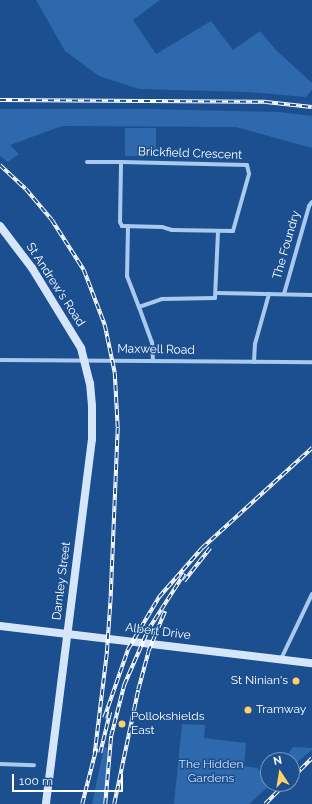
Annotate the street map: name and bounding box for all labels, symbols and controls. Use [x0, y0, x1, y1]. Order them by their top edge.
street label: Brickfield Crescent [138, 145, 242, 163]
street label: The Foundry [270, 209, 304, 281]
street label: St Andrew's Road [22, 240, 88, 330]
street label: Maxwell Road [117, 342, 195, 358]
street label: Darnley Street [50, 541, 74, 621]
street label: Albert Drive [124, 621, 192, 643]
place label: St Ninian's [231, 674, 288, 688]
marker: St Ninian's [291, 676, 301, 686]
place label: Tramway [256, 703, 306, 717]
marker: Tramway [243, 705, 253, 715]
place label: Pollokshields East [131, 710, 204, 738]
marker: Pollokshields East [116, 718, 128, 730]
north arrow [260, 752, 300, 792]
text: N [272, 754, 283, 768]
park label: The Hidden Gardens [179, 758, 243, 786]
scale bar [14, 766, 125, 792]
text: 100 m [19, 774, 53, 788]

